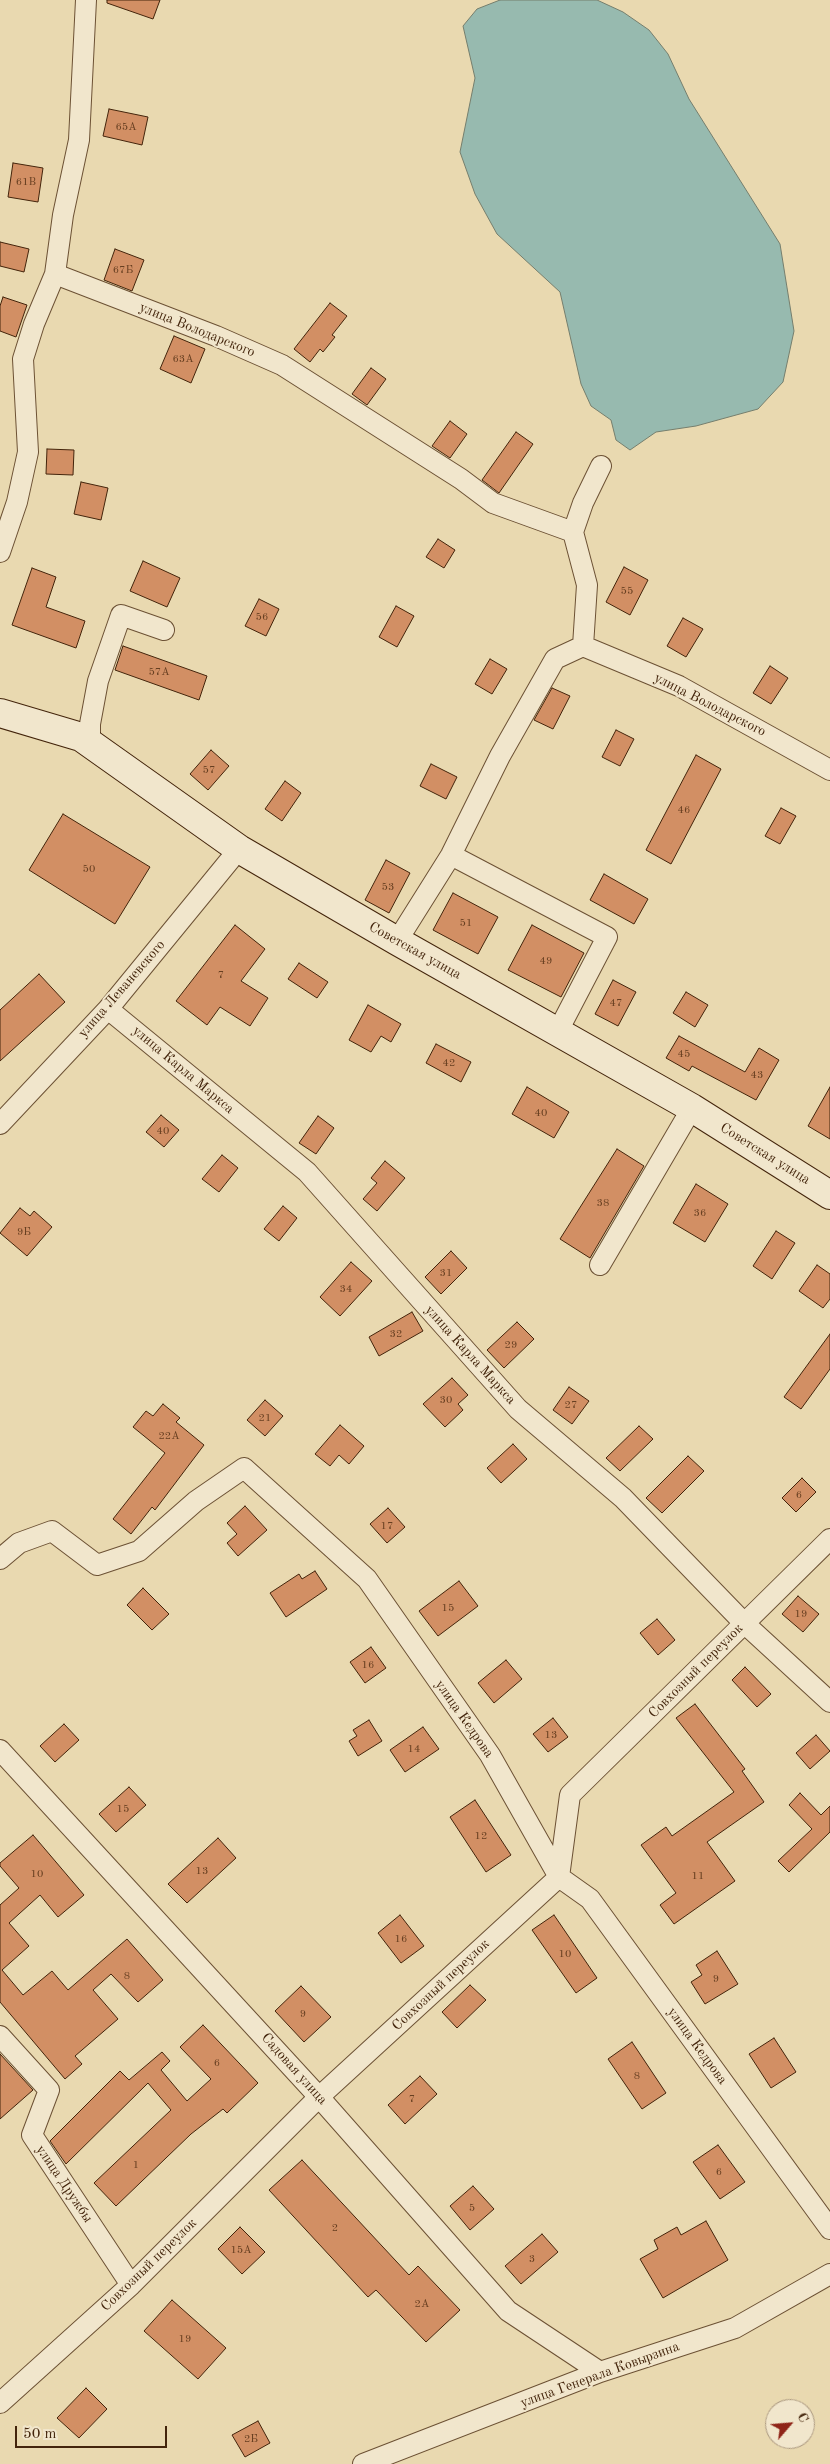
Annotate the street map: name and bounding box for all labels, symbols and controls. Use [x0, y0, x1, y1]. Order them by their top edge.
house number: 65А [115, 120, 137, 134]
house number: 61В [16, 175, 36, 189]
house number: 67Б [113, 263, 133, 277]
street label: улица Володарского [137, 299, 257, 361]
house number: 63А [172, 352, 194, 366]
house number: 55 [621, 584, 633, 598]
house number: 56 [256, 610, 268, 624]
house number: 57А [148, 665, 170, 679]
street label: улица Володарского [651, 670, 769, 740]
house number: 57 [203, 763, 215, 777]
house number: 46 [678, 803, 690, 817]
house number: 50 [83, 862, 95, 876]
house number: 53 [382, 880, 394, 894]
house number: 51 [460, 916, 472, 930]
street label: Советская улица [366, 919, 464, 983]
street label: улица Леваневского [75, 937, 169, 1041]
house number: 49 [540, 954, 552, 968]
house number: 7 [218, 968, 224, 982]
house number: 47 [610, 996, 622, 1010]
street label: улица Карла Маркса [129, 1022, 237, 1118]
house number: 45 [678, 1047, 690, 1061]
house number: 42 [443, 1056, 455, 1070]
house number: 43 [751, 1068, 763, 1082]
house number: 40 [535, 1106, 547, 1120]
street label: Советская улица [717, 1120, 813, 1188]
house number: 40 [157, 1124, 169, 1138]
house number: 38 [597, 1196, 609, 1210]
house number: 36 [694, 1206, 706, 1220]
house number: 9Б [17, 1225, 31, 1239]
house number: 31 [440, 1266, 452, 1280]
house number: 34 [340, 1282, 352, 1296]
street label: улица Карла Маркса [421, 1302, 519, 1408]
house number: 32 [390, 1327, 402, 1341]
house number: 29 [505, 1338, 517, 1352]
house number: 30 [440, 1393, 452, 1407]
house number: 27 [565, 1398, 577, 1412]
house number: 21 [259, 1411, 271, 1425]
house number: 22А [158, 1429, 180, 1443]
house number: 6 [796, 1488, 802, 1502]
house number: 17 [381, 1519, 393, 1533]
house number: 15 [442, 1601, 454, 1615]
house number: 19 [795, 1607, 807, 1621]
street label: Совхозный переулок [645, 1620, 747, 1722]
house number: 16 [362, 1658, 374, 1672]
street label: улица Кедрова [431, 1677, 497, 1761]
house number: 13 [545, 1728, 557, 1742]
house number: 14 [408, 1742, 420, 1756]
house number: 15 [117, 1802, 129, 1816]
house number: 12 [475, 1829, 487, 1843]
house number: 13 [196, 1864, 208, 1878]
house number: 10 [31, 1867, 43, 1881]
house number: 11 [692, 1869, 704, 1883]
house number: 16 [395, 1932, 407, 1946]
street label: Совхозный переулок [389, 1936, 493, 2034]
house number: 10 [559, 1947, 571, 1961]
house number: 8 [124, 1969, 130, 1983]
house number: 9 [713, 1972, 719, 1986]
street label: улица Кедрова [663, 2004, 731, 2088]
house number: 9 [300, 2007, 306, 2021]
street label: Садовая улица [257, 2030, 331, 2108]
house number: 6 [214, 2056, 220, 2070]
house number: 8 [634, 2069, 640, 2083]
house number: 7 [409, 2092, 415, 2106]
street label: улица Дружбы [32, 2142, 96, 2226]
house number: 1 [133, 2158, 139, 2172]
house number: 6 [716, 2165, 722, 2179]
house number: 5 [469, 2201, 475, 2215]
street label: Совхозный переулок [98, 2215, 200, 2315]
house number: 2 [332, 2221, 338, 2235]
house number: 15А [230, 2243, 252, 2257]
house number: 3 [529, 2252, 535, 2266]
house number: 2А [415, 2297, 429, 2311]
house number: 19 [179, 2332, 191, 2346]
street label: улица Генерала Ковырзина [518, 2338, 682, 2412]
north arrow [765, 2399, 815, 2449]
text: С [794, 2410, 811, 2425]
scale bar [18, 2416, 170, 2448]
text: 50 m [23, 2427, 57, 2442]
house number: 2Б [244, 2432, 258, 2446]

